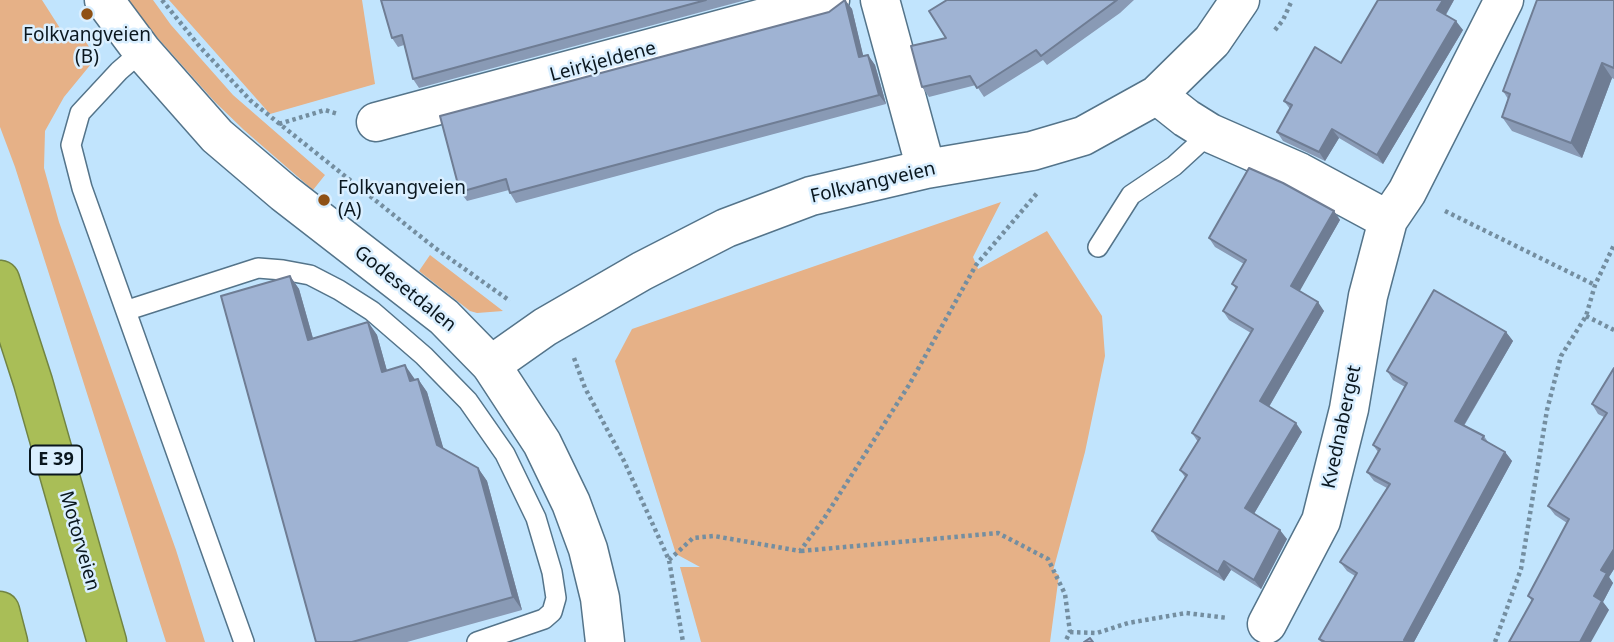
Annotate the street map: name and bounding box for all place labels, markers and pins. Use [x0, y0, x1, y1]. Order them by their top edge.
marker: Folkvangveien (B) [79, 6, 95, 22]
place label: Folkvangveien (B) [23, 25, 151, 69]
place label: Folkvangveien (A) [338, 178, 466, 222]
marker: Folkvangveien (A) [316, 192, 332, 208]

